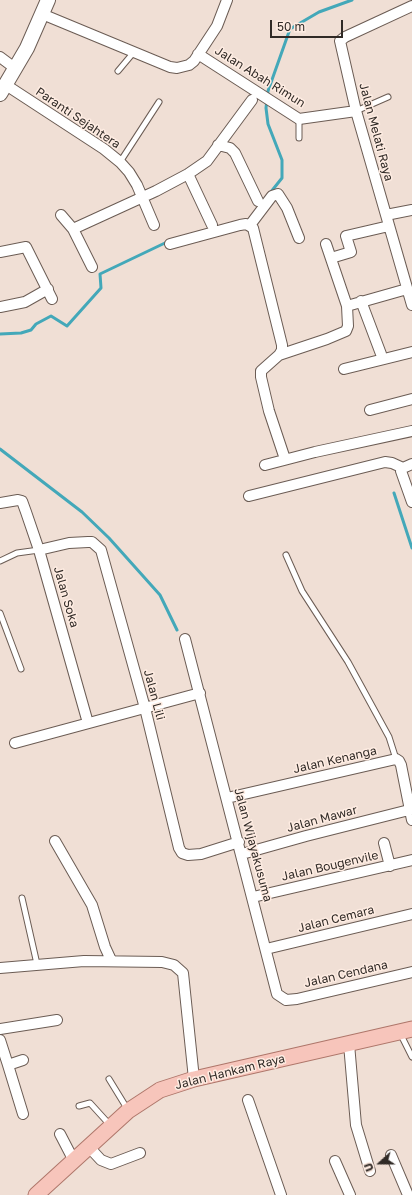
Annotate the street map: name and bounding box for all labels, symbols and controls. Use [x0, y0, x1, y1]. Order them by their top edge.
scale bar [272, 12, 345, 38]
text: 50 m [277, 19, 305, 34]
street label: Jalan Abah Rimun [212, 43, 308, 111]
street label: Jalan Melati Raya [356, 81, 396, 183]
street label: Paranti Sejahtera [33, 84, 123, 152]
street label: Jalan Soka [50, 565, 82, 629]
street label: Jalan Lili [140, 668, 168, 722]
street label: Jalan Kenanga [292, 743, 378, 777]
street label: Jalan Wijayakusuma [231, 787, 275, 903]
street label: Jalan Mawar [285, 803, 359, 835]
street label: Jalan Bougenvile [280, 848, 380, 884]
street label: Jalan Cemara [296, 903, 376, 935]
street label: Jalan Cendana [303, 957, 389, 991]
street label: Jalan Hankam Raya [174, 1051, 286, 1093]
north arrow [360, 1143, 400, 1183]
text: U [361, 1161, 376, 1174]

